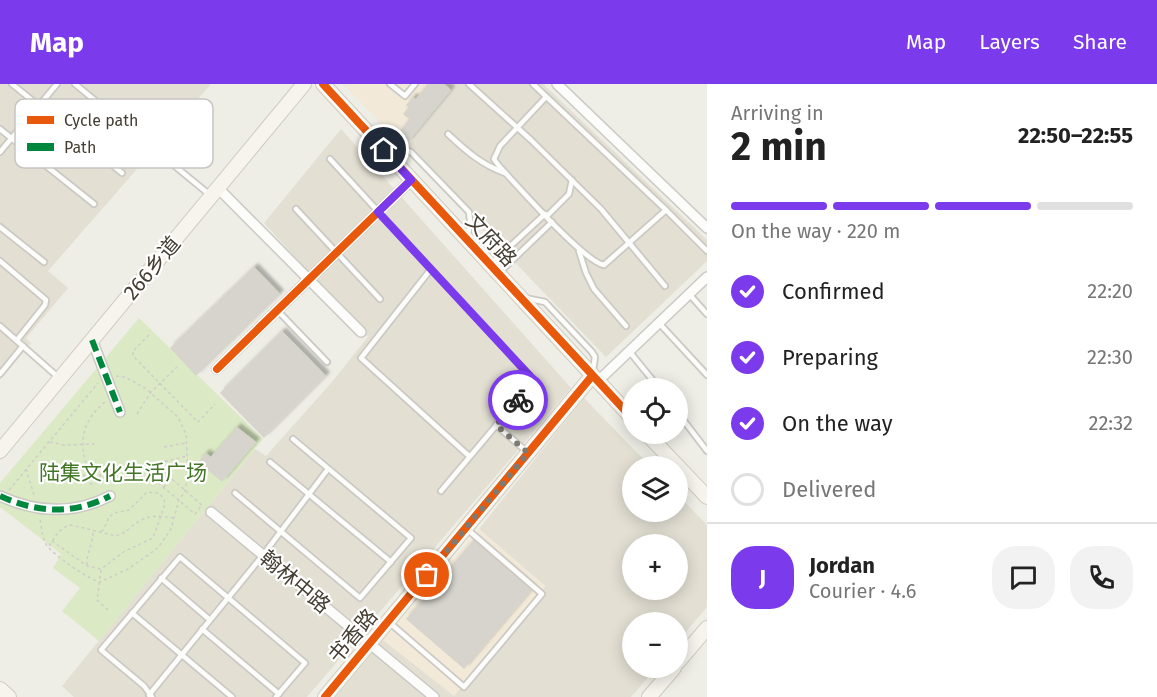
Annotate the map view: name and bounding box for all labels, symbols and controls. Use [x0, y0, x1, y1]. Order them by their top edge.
text: Map [30, 26, 84, 59]
text: Map [906, 29, 946, 55]
text: Layers [979, 29, 1040, 55]
text: Share [1073, 29, 1127, 55]
legend [15, 99, 213, 168]
text: Arriving in [731, 101, 824, 125]
text: Cycle path [64, 111, 138, 130]
text: 22:50–22:55 [1018, 122, 1133, 149]
pin [358, 124, 409, 175]
text: 2 min [731, 124, 827, 170]
icon: home [367, 133, 400, 166]
text: Path [64, 138, 96, 157]
street label: 文府路 [460, 208, 522, 272]
text: On the way · 220 m [731, 219, 900, 243]
street label: 266乡道 [118, 231, 186, 305]
icon: check [731, 275, 764, 308]
text: Confirmed [782, 278, 885, 305]
text: 22:20 [1087, 279, 1133, 303]
icon: check [731, 341, 764, 374]
text: Preparing [782, 344, 878, 371]
text: 22:30 [1087, 345, 1133, 369]
courier [488, 370, 548, 430]
map controls [622, 378, 688, 678]
button: locate [622, 378, 688, 444]
icon: bike [502, 384, 535, 417]
icon: check [731, 407, 764, 440]
text: On the way [782, 410, 893, 437]
text: 22:32 [1089, 411, 1133, 435]
button: layers [622, 456, 688, 522]
park label: 陆集文化生活广场 [39, 460, 207, 486]
text: Delivered [782, 476, 877, 503]
button: + [622, 534, 688, 600]
street label: 翰林中路 [254, 545, 336, 619]
button: chat [992, 546, 1055, 609]
button: phone [1070, 546, 1133, 609]
pin [401, 549, 452, 600]
text: Jordan [809, 552, 875, 579]
icon: bag [410, 558, 443, 591]
text: J [759, 564, 766, 591]
text: Courier · 4.6 [809, 579, 916, 603]
street label: 书香路 [323, 604, 383, 668]
button: − [622, 612, 688, 678]

